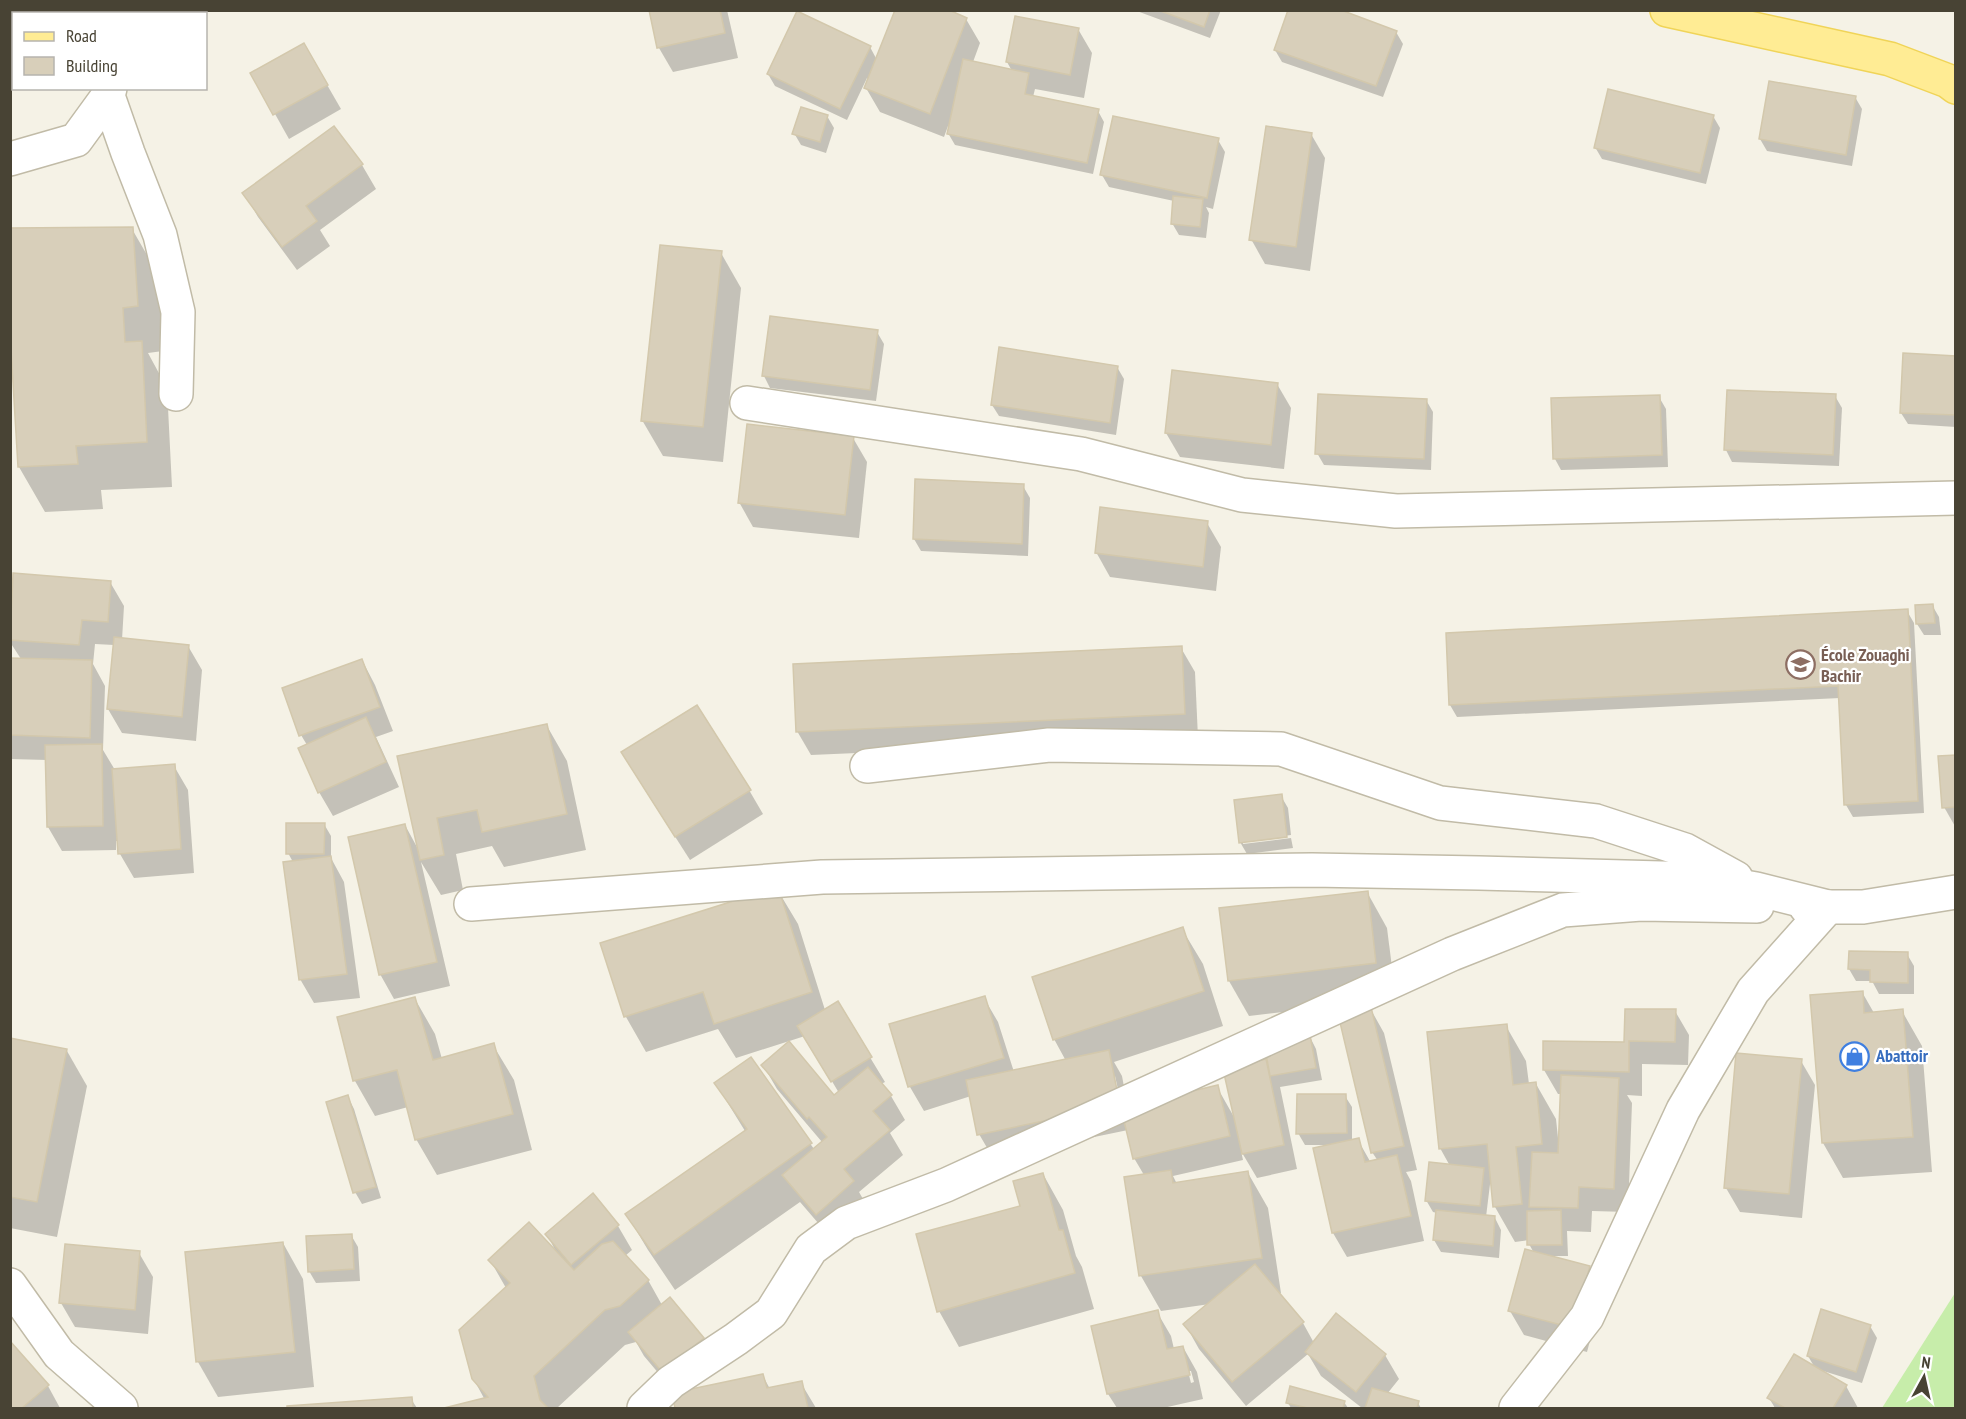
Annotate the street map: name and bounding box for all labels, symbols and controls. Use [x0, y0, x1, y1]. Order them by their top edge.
legend [12, 12, 207, 90]
text: Road [66, 24, 97, 47]
text: Building [66, 54, 118, 77]
place label: École Zouaghi Bachir [1821, 643, 1910, 687]
school or university icon: École Zouaghi Bachir [1784, 649, 1816, 681]
shop icon: Abattoir [1839, 1040, 1871, 1072]
place label: Abattoir [1875, 1044, 1929, 1067]
north arrow [1894, 1347, 1954, 1407]
text: N [1920, 1352, 1932, 1373]

